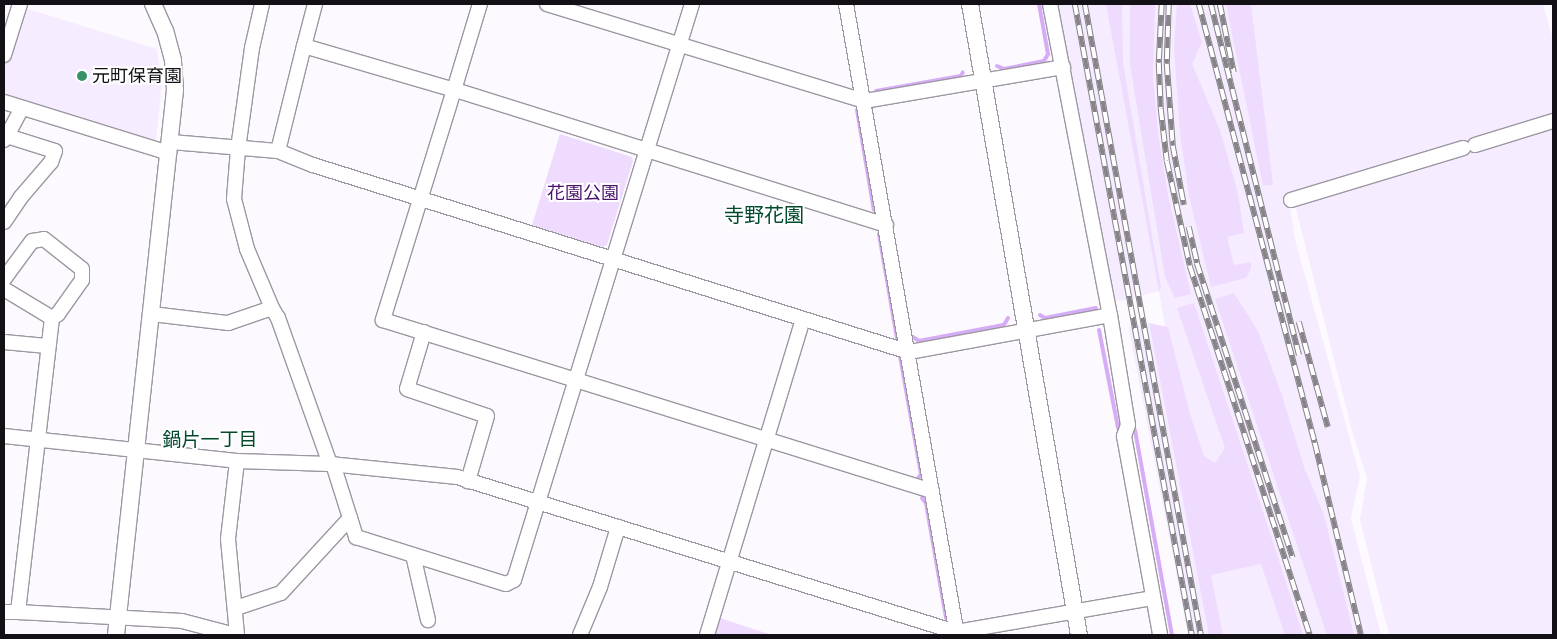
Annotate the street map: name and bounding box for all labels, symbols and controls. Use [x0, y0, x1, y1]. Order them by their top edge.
place label: 元町保育園 [92, 65, 182, 87]
marker: 元町保育園 [76, 70, 88, 82]
park label: 花園公園 [547, 182, 619, 204]
district label: 寺野花園 [724, 202, 804, 226]
district label: 鍋片一丁目 [163, 429, 257, 451]

